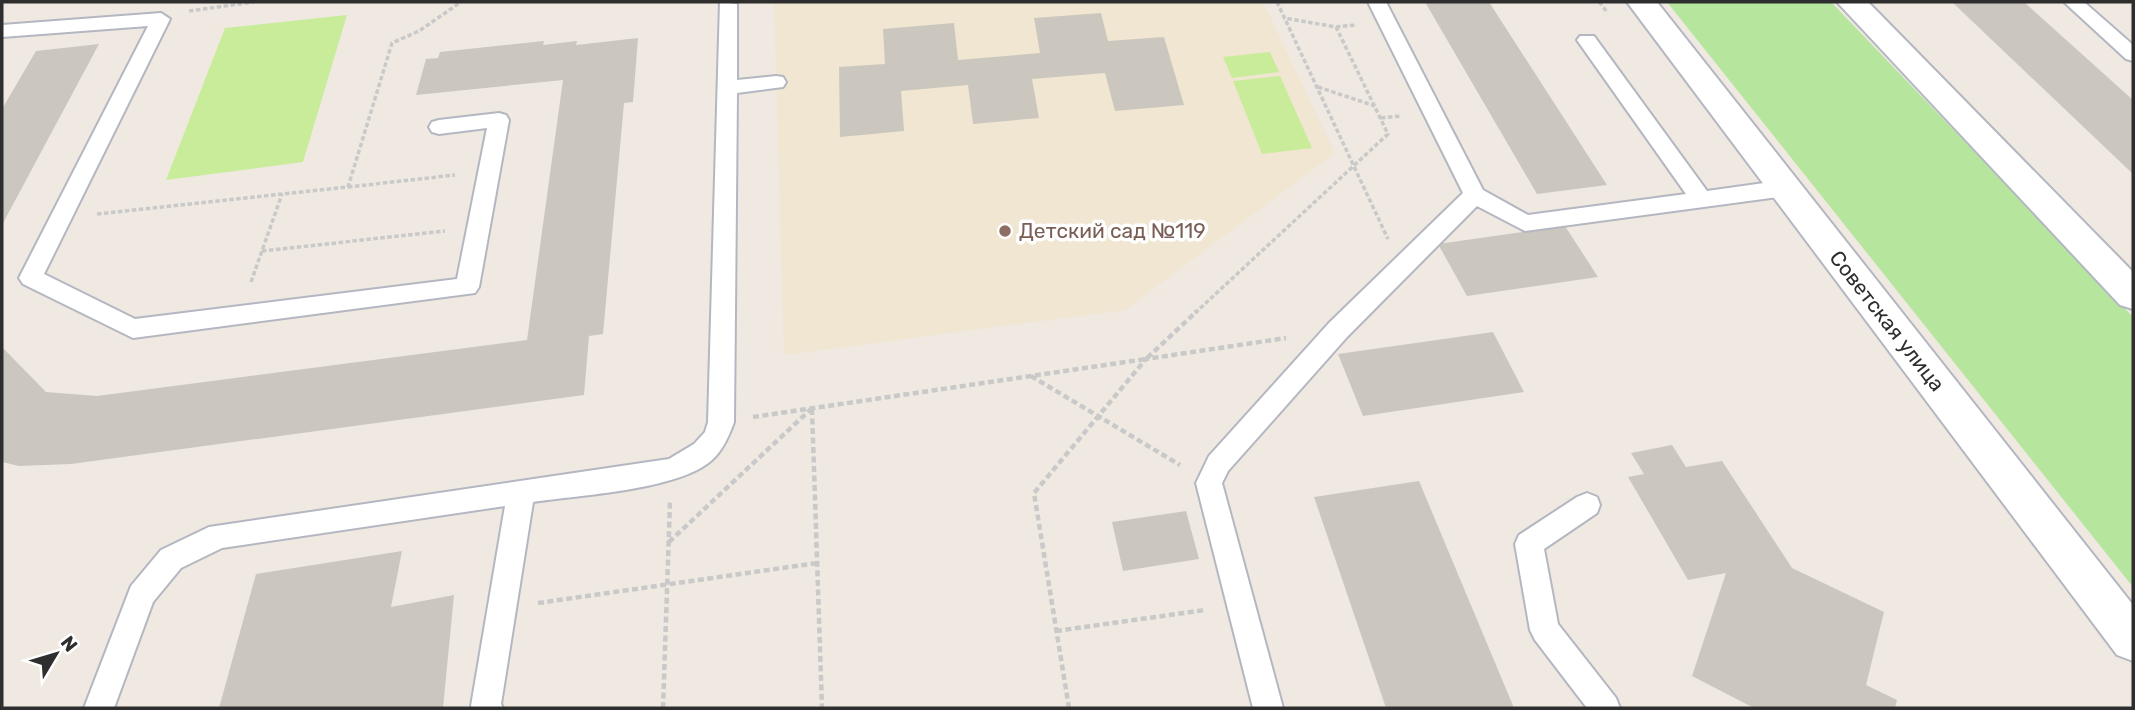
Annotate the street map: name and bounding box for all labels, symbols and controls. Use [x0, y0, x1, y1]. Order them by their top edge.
place label: Детский сад №119 [1019, 218, 1206, 243]
marker: Детский сад №119 [997, 223, 1013, 239]
street label: Советская улица [1825, 245, 1950, 396]
north arrow [21, 619, 91, 689]
text: N [56, 631, 82, 656]

